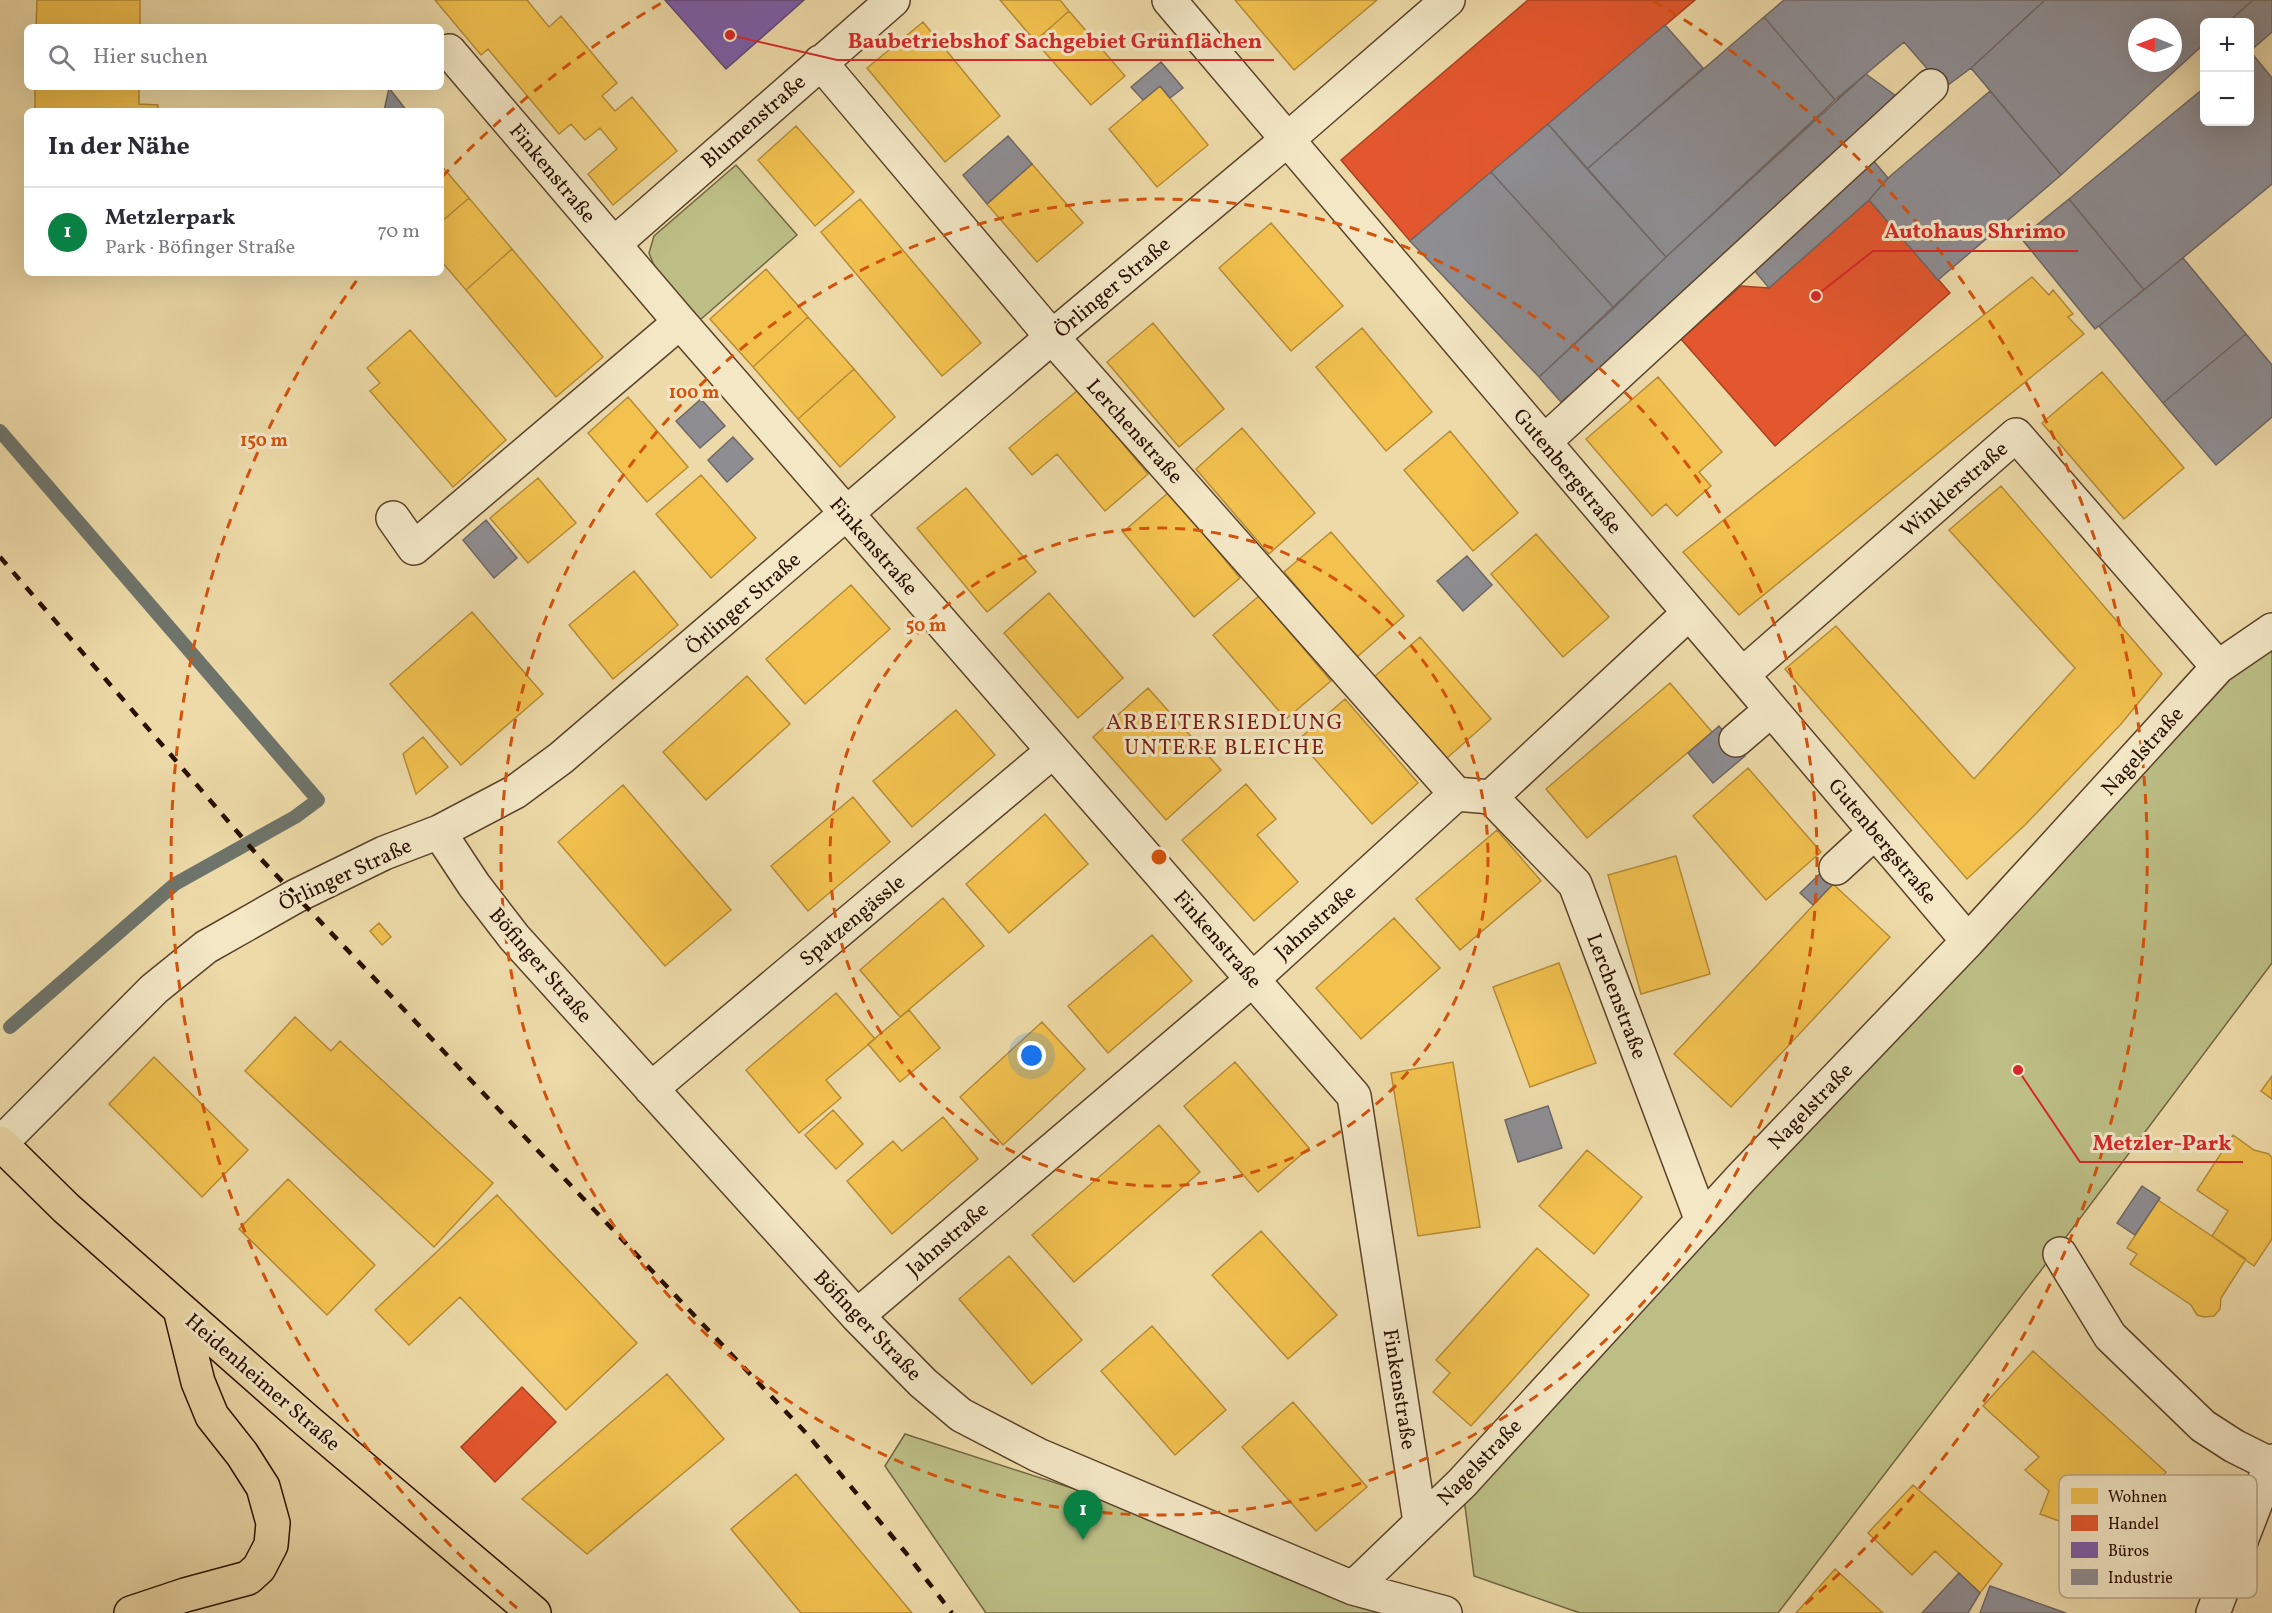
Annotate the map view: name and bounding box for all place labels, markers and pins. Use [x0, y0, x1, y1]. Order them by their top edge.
callout: Baubetriebshof Sachgebiet Grünflächen [837, 20, 1274, 60]
callout: Autohaus Shrimo [1873, 211, 2078, 251]
centre of rings [1149, 847, 1169, 867]
callout: Metzler-Park [2080, 1122, 2243, 1162]
pin: 1 [1064, 1490, 1102, 1540]

